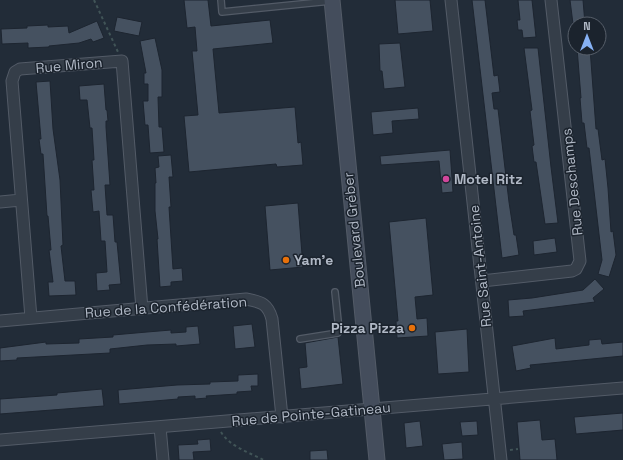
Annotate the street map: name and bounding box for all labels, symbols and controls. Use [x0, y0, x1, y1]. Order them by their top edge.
north arrow [567, 16, 607, 56]
text: N [583, 19, 591, 33]
street label: Rue Miron [35, 53, 103, 77]
street label: Rue Deschamps [557, 128, 587, 236]
place label: Motel Ritz [454, 170, 522, 188]
street label: Boulevard Gréber [339, 171, 369, 289]
marker: Motel Ritz [441, 174, 451, 184]
street label: Rue Saint-Antoine [465, 204, 495, 328]
place label: Yam'e [294, 251, 333, 269]
marker: Yam'e [281, 255, 291, 265]
street label: Rue de la Confédération [84, 292, 248, 322]
place label: Pizza Pizza [331, 319, 404, 337]
marker: Pizza Pizza [407, 323, 417, 333]
street label: Rue de Pointe-Gatineau [231, 398, 391, 430]

